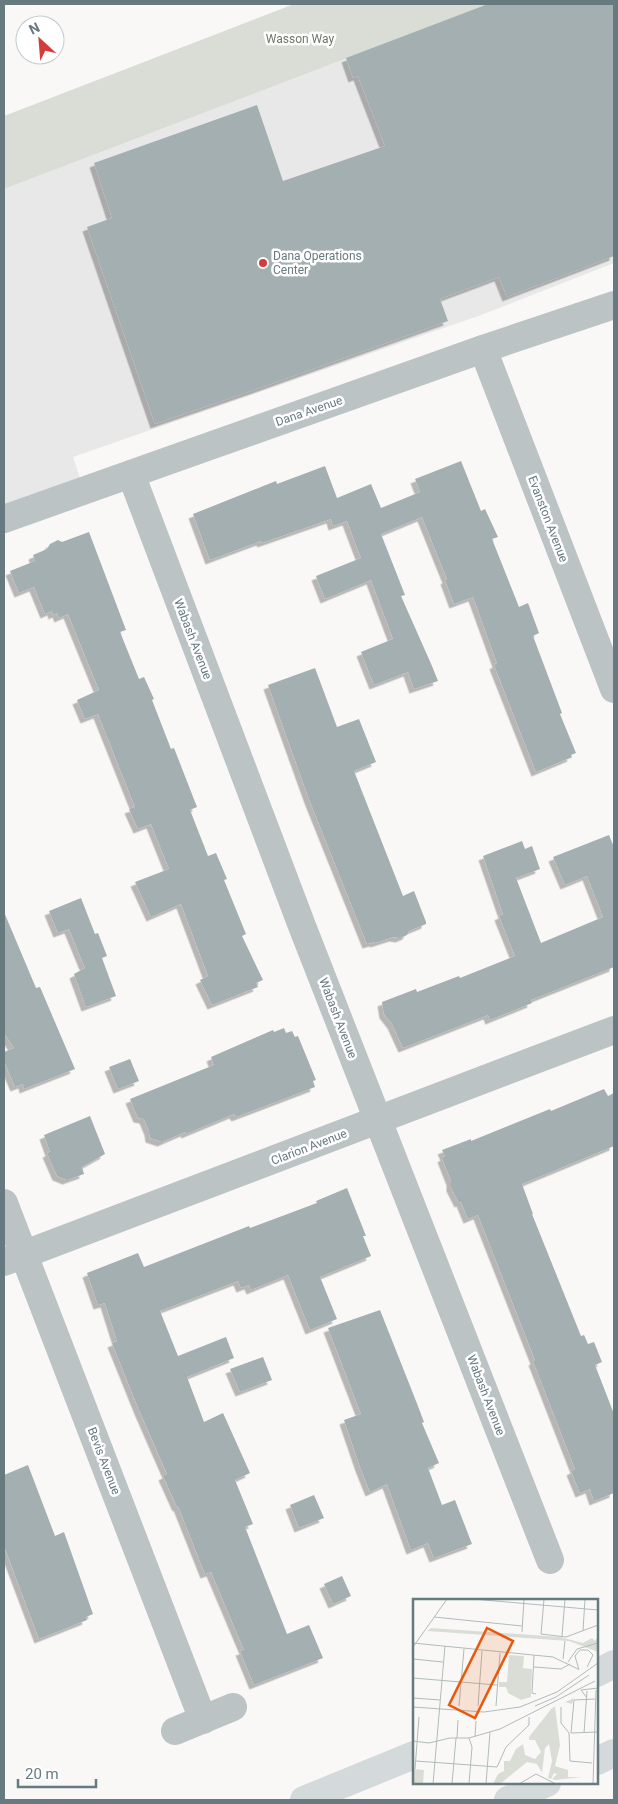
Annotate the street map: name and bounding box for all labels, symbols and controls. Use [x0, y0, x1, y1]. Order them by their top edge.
north arrow [15, 15, 65, 65]
text: N [26, 19, 42, 38]
park label: Wasson Way [266, 32, 335, 46]
place label: Dana Operations Center [273, 249, 362, 277]
marker: Dana Operations Center [257, 257, 269, 269]
street label: Dana Avenue [274, 393, 344, 429]
street label: Evanston Avenue [525, 474, 571, 564]
street label: Wabash Avenue [171, 597, 215, 681]
street label: Wabash Avenue [316, 976, 360, 1060]
street label: Clarion Avenue [269, 1126, 349, 1168]
street label: Wabash Avenue [464, 1353, 508, 1437]
street label: Bevis Avenue [85, 1425, 123, 1497]
inset map [413, 1599, 598, 1784]
scale bar [18, 1756, 95, 1788]
text: 20 m [25, 1765, 59, 1783]

